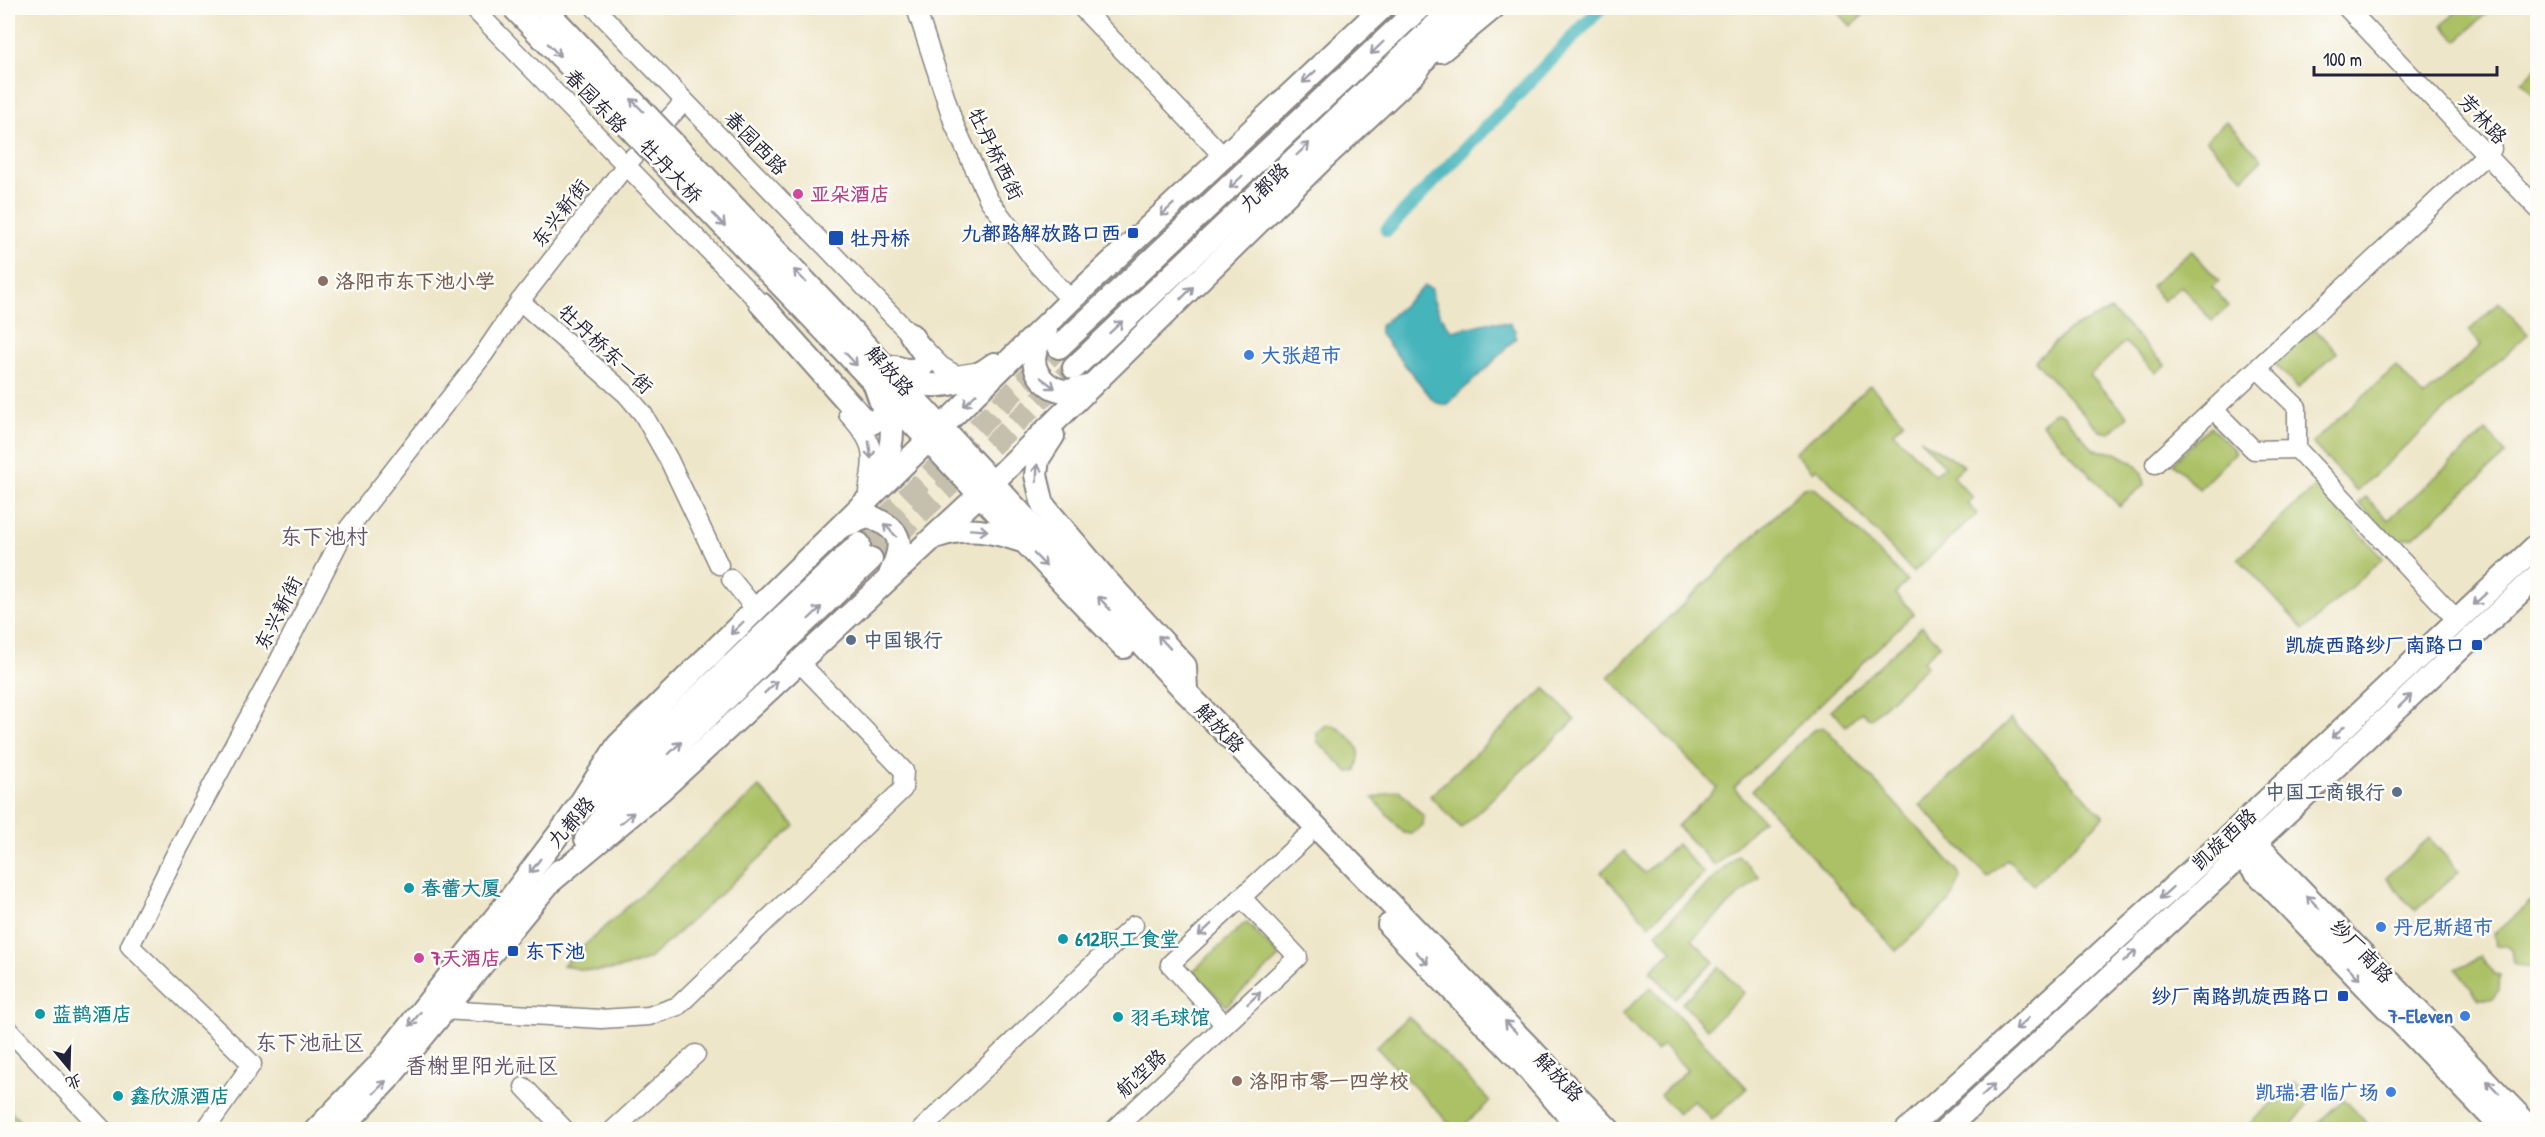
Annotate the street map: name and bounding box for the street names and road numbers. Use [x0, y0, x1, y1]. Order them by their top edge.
street label: 春园东路 [559, 63, 635, 140]
street label: 芳林路 [2453, 88, 2514, 151]
street label: 牡丹桥西街 [962, 103, 1031, 205]
street label: 春园西路 [719, 105, 795, 182]
street label: 牡丹大桥 [634, 133, 709, 209]
street label: 九都路 [1233, 155, 1295, 217]
street label: 东兴新街 [524, 173, 595, 253]
street label: 牡丹桥东一街 [553, 298, 659, 399]
street label: 解放路 [860, 339, 921, 403]
street label: 东兴新街 [247, 571, 308, 655]
street label: 解放路 [1190, 697, 1252, 759]
street label: 九都路 [541, 789, 601, 853]
street label: 凯旋西路 [2185, 801, 2263, 876]
street label: 纱厂南路 [2325, 913, 2401, 990]
street label: 航空路 [1110, 1042, 1173, 1103]
street label: 解放路 [1529, 1046, 1591, 1108]

